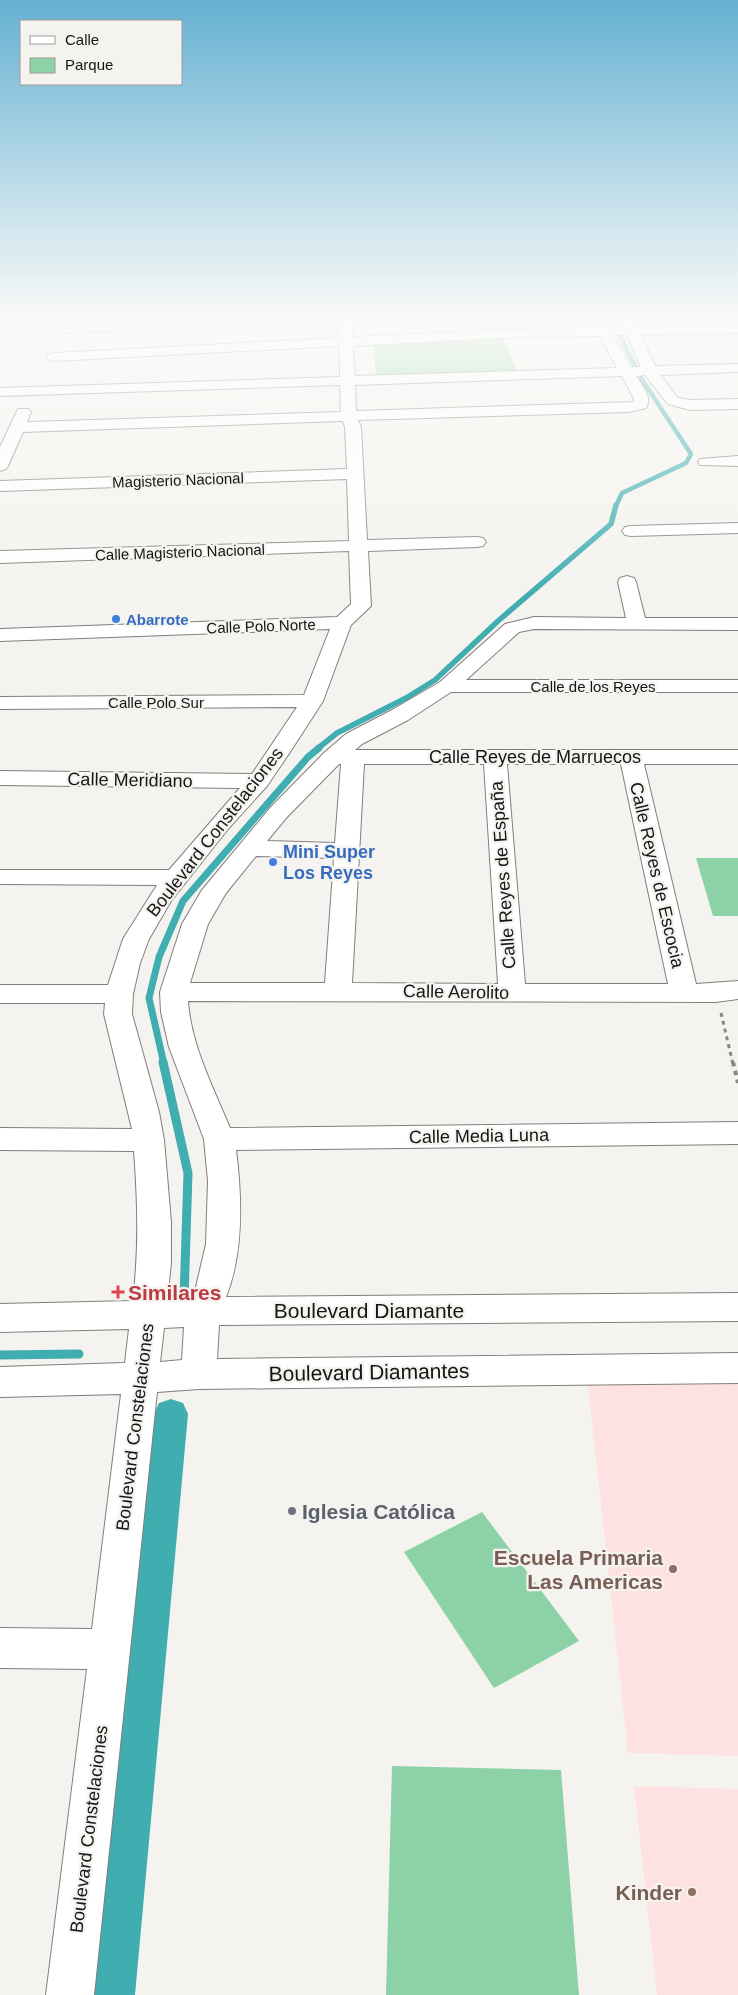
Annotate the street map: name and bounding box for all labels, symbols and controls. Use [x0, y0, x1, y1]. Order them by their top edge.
legend [20, 20, 182, 85]
text: Calle [65, 31, 99, 48]
text: Parque [65, 56, 113, 73]
street label: Magisterio Nacional [112, 469, 244, 491]
street label: Calle Magisterio Nacional [95, 541, 265, 563]
place label: Abarrote [126, 611, 189, 628]
marker: Abarrote [110, 613, 122, 625]
street label: Calle Polo Norte [206, 616, 316, 636]
street label: Calle de los Reyes [530, 678, 656, 695]
street label: Calle Polo Sur [108, 694, 204, 711]
street label: Boulevard Constelaciones [143, 743, 287, 921]
street label: Calle Reyes de Marruecos [429, 747, 641, 767]
street label: Calle Meridiano [67, 769, 193, 791]
street label: Calle Reyes de España [486, 779, 520, 970]
street label: Calle Reyes de Escocia [626, 780, 688, 971]
place label: Mini Super Los Reyes [283, 842, 375, 883]
marker: Mini Super Los Reyes [267, 856, 279, 868]
street label: Calle Aerolito [403, 981, 509, 1003]
street label: Calle Media Luna [409, 1125, 550, 1147]
place label: Similares [128, 1281, 221, 1304]
marker: Similares [112, 1286, 124, 1298]
street label: Boulevard Diamante [274, 1299, 464, 1322]
street label: Boulevard Constelaciones [112, 1322, 158, 1532]
street label: Boulevard Diamantes [268, 1359, 470, 1385]
place label: Iglesia Católica [302, 1500, 455, 1523]
marker: Iglesia Católica [286, 1505, 298, 1517]
place label: Escuela Primaria Las Americas [494, 1546, 663, 1593]
marker: Escuela Primaria Las Americas [667, 1563, 679, 1575]
street label: Boulevard Constelaciones [66, 1724, 112, 1934]
place label: Kinder [615, 1881, 682, 1904]
marker: Kinder [686, 1886, 698, 1898]

